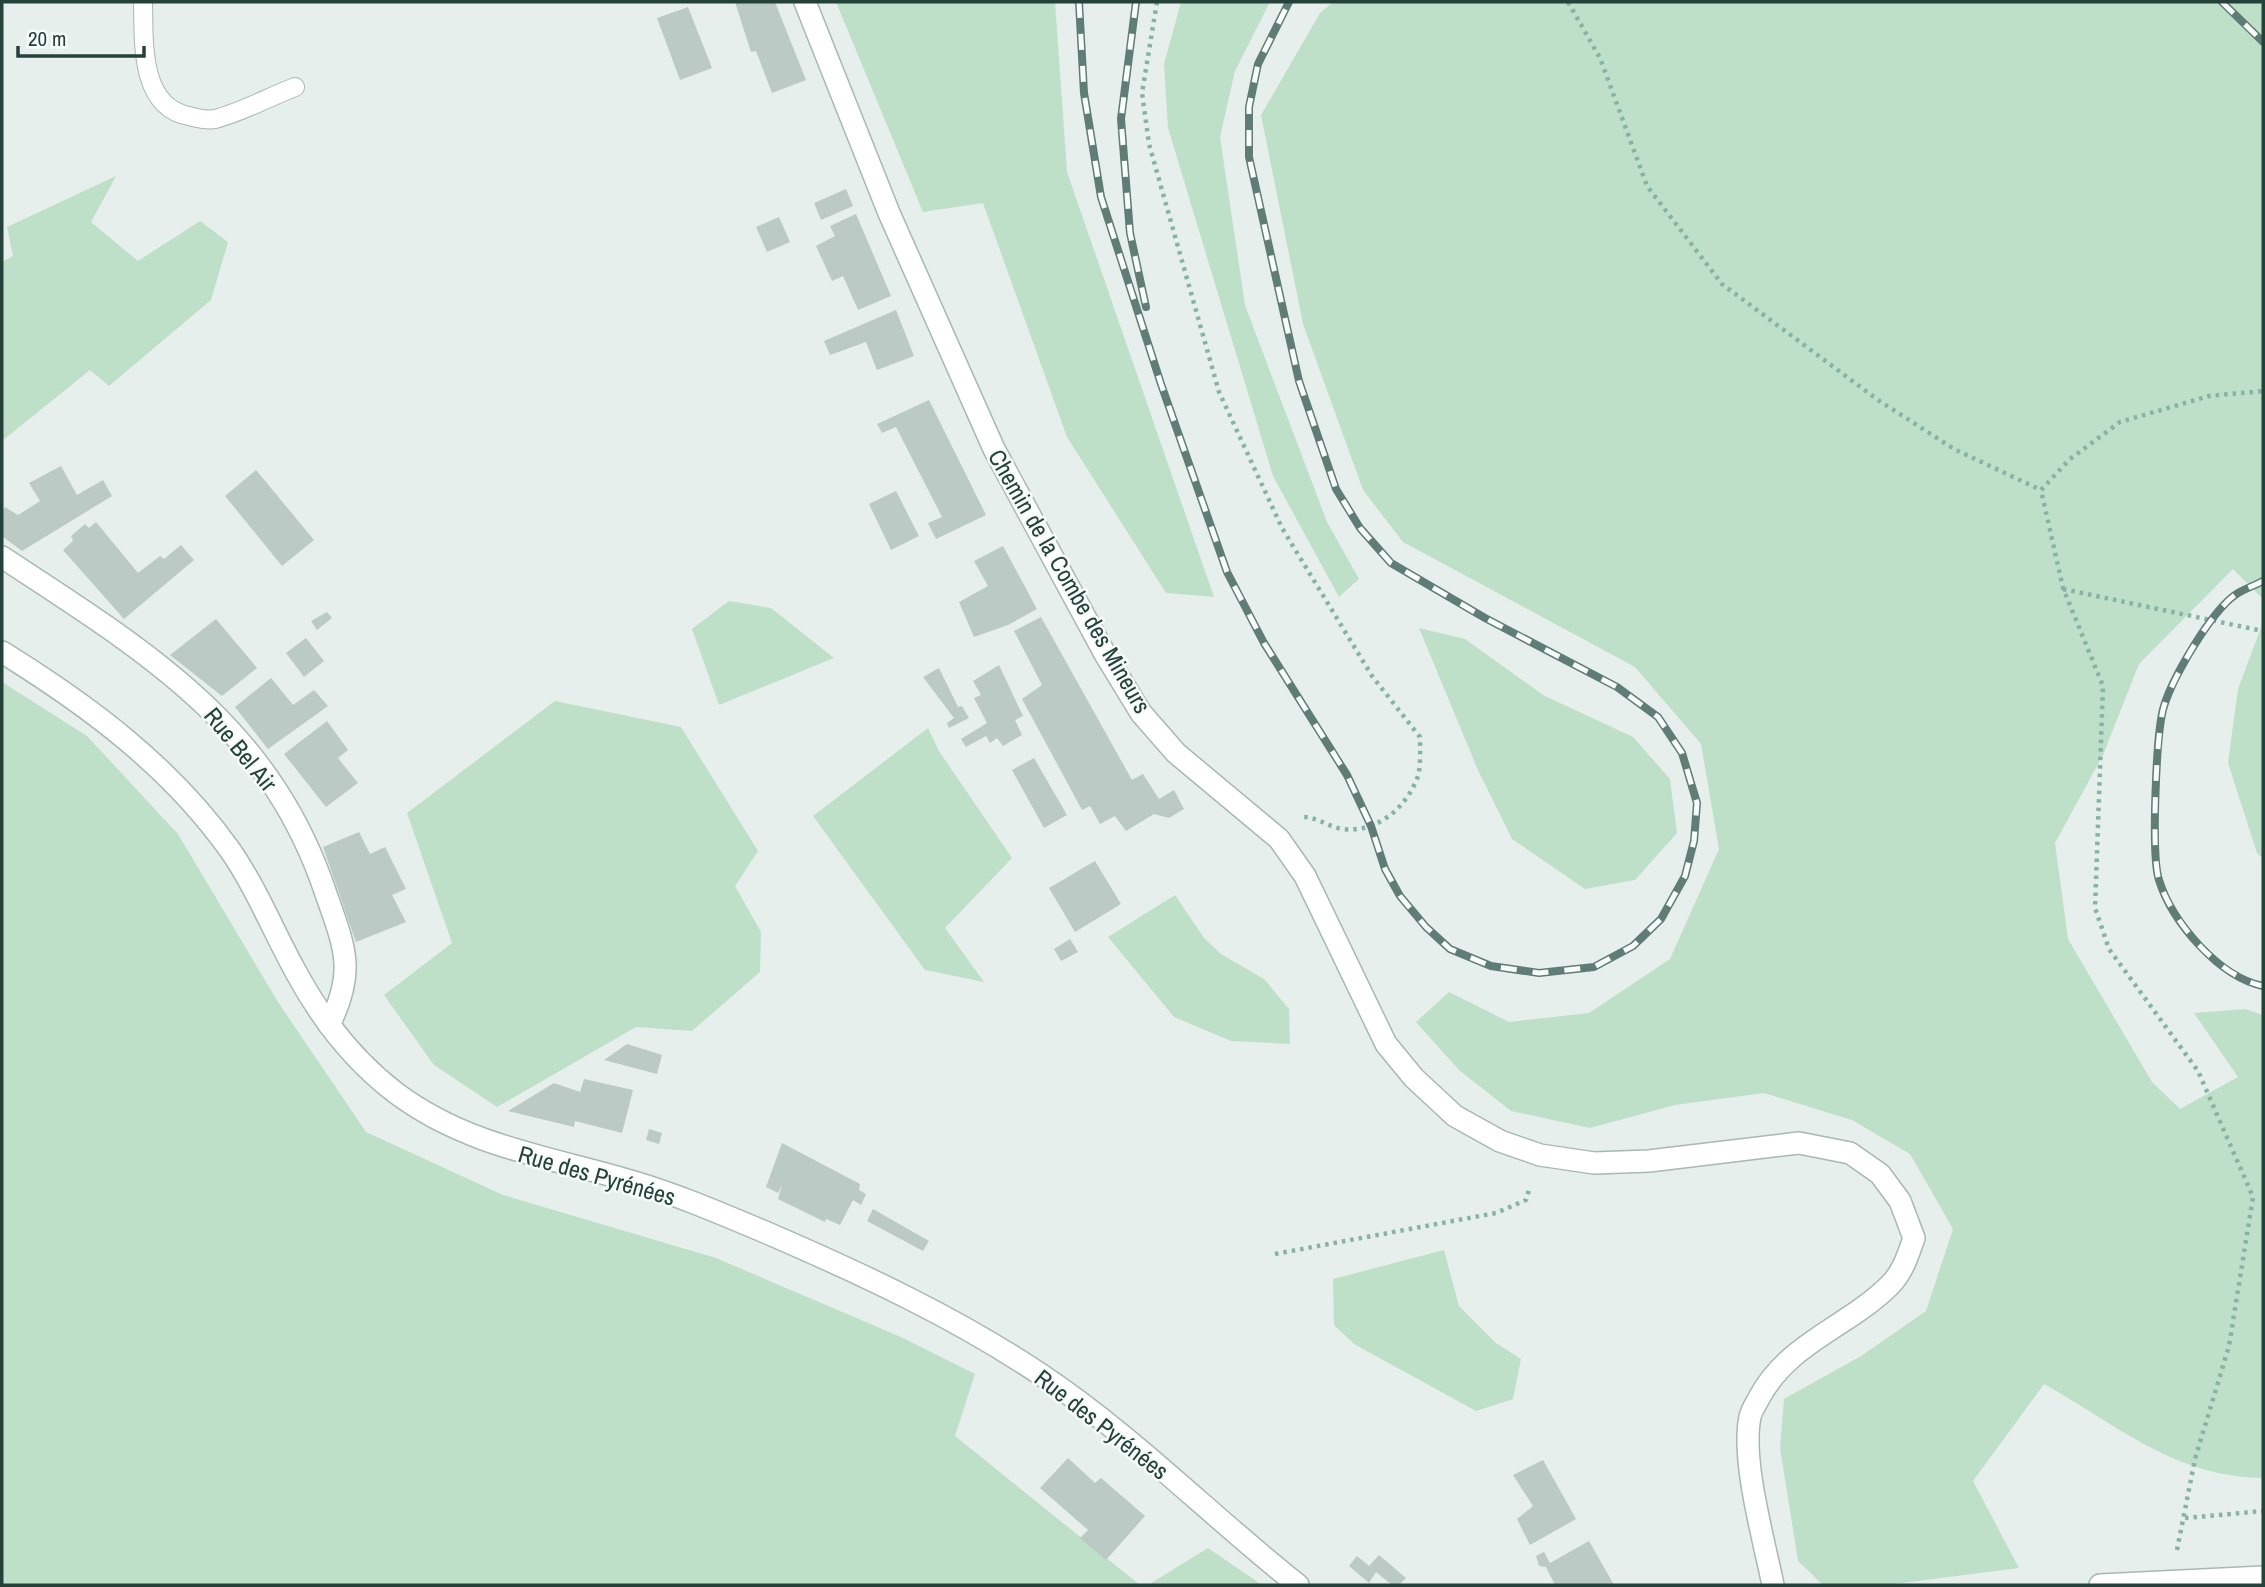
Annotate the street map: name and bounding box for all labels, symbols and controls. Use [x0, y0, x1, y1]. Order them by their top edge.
scale bar [18, 14, 144, 58]
text: 20 m [28, 24, 66, 53]
street label: Chemin de la Combe des Mineurs [981, 443, 1159, 719]
street label: Rue Bel Air [197, 700, 285, 798]
street label: Rue des Pyrénées [515, 1137, 679, 1213]
street label: Rue des Pyrénées [1028, 1362, 1176, 1486]

